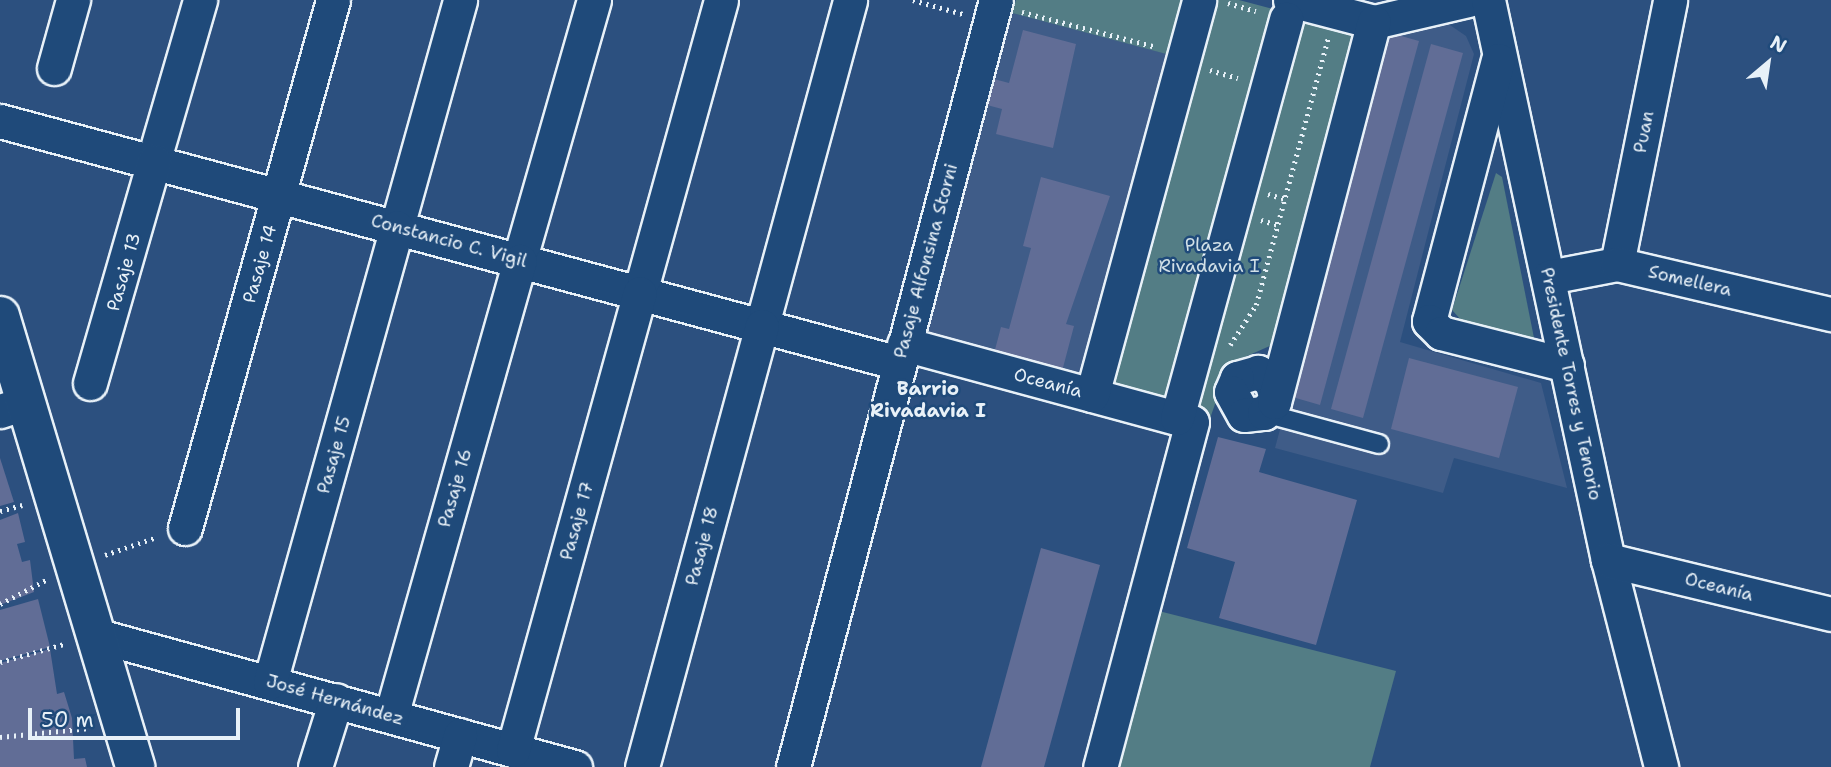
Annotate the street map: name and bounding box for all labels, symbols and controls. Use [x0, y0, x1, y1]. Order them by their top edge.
north arrow [1733, 28, 1803, 98]
text: N [1766, 30, 1791, 59]
street label: Puan [1629, 109, 1659, 155]
street label: Pasaje Alfonsina Storni [890, 161, 962, 361]
street label: Constancio C. Vigil [369, 210, 529, 272]
street label: Pasaje 14 [238, 222, 282, 306]
street label: Pasaje 13 [102, 230, 146, 314]
park label: Plaza Rivadavia I [1158, 235, 1260, 278]
street label: Somellera [1646, 261, 1734, 301]
street label: Presidente Torres y Tenorio [1536, 266, 1606, 502]
street label: Oceanía [1012, 364, 1084, 402]
district label: Barrio Rivadavia I [870, 378, 986, 422]
street label: Pasaje 15 [313, 414, 355, 496]
street label: Pasaje 16 [433, 446, 477, 530]
street label: Pasaje 17 [556, 479, 598, 563]
street label: Pasaje 18 [681, 504, 723, 588]
street label: Oceanía [1683, 568, 1755, 606]
street label: José Hernández [264, 670, 406, 730]
scale bar [32, 694, 243, 738]
text: 50 m [41, 706, 94, 734]

